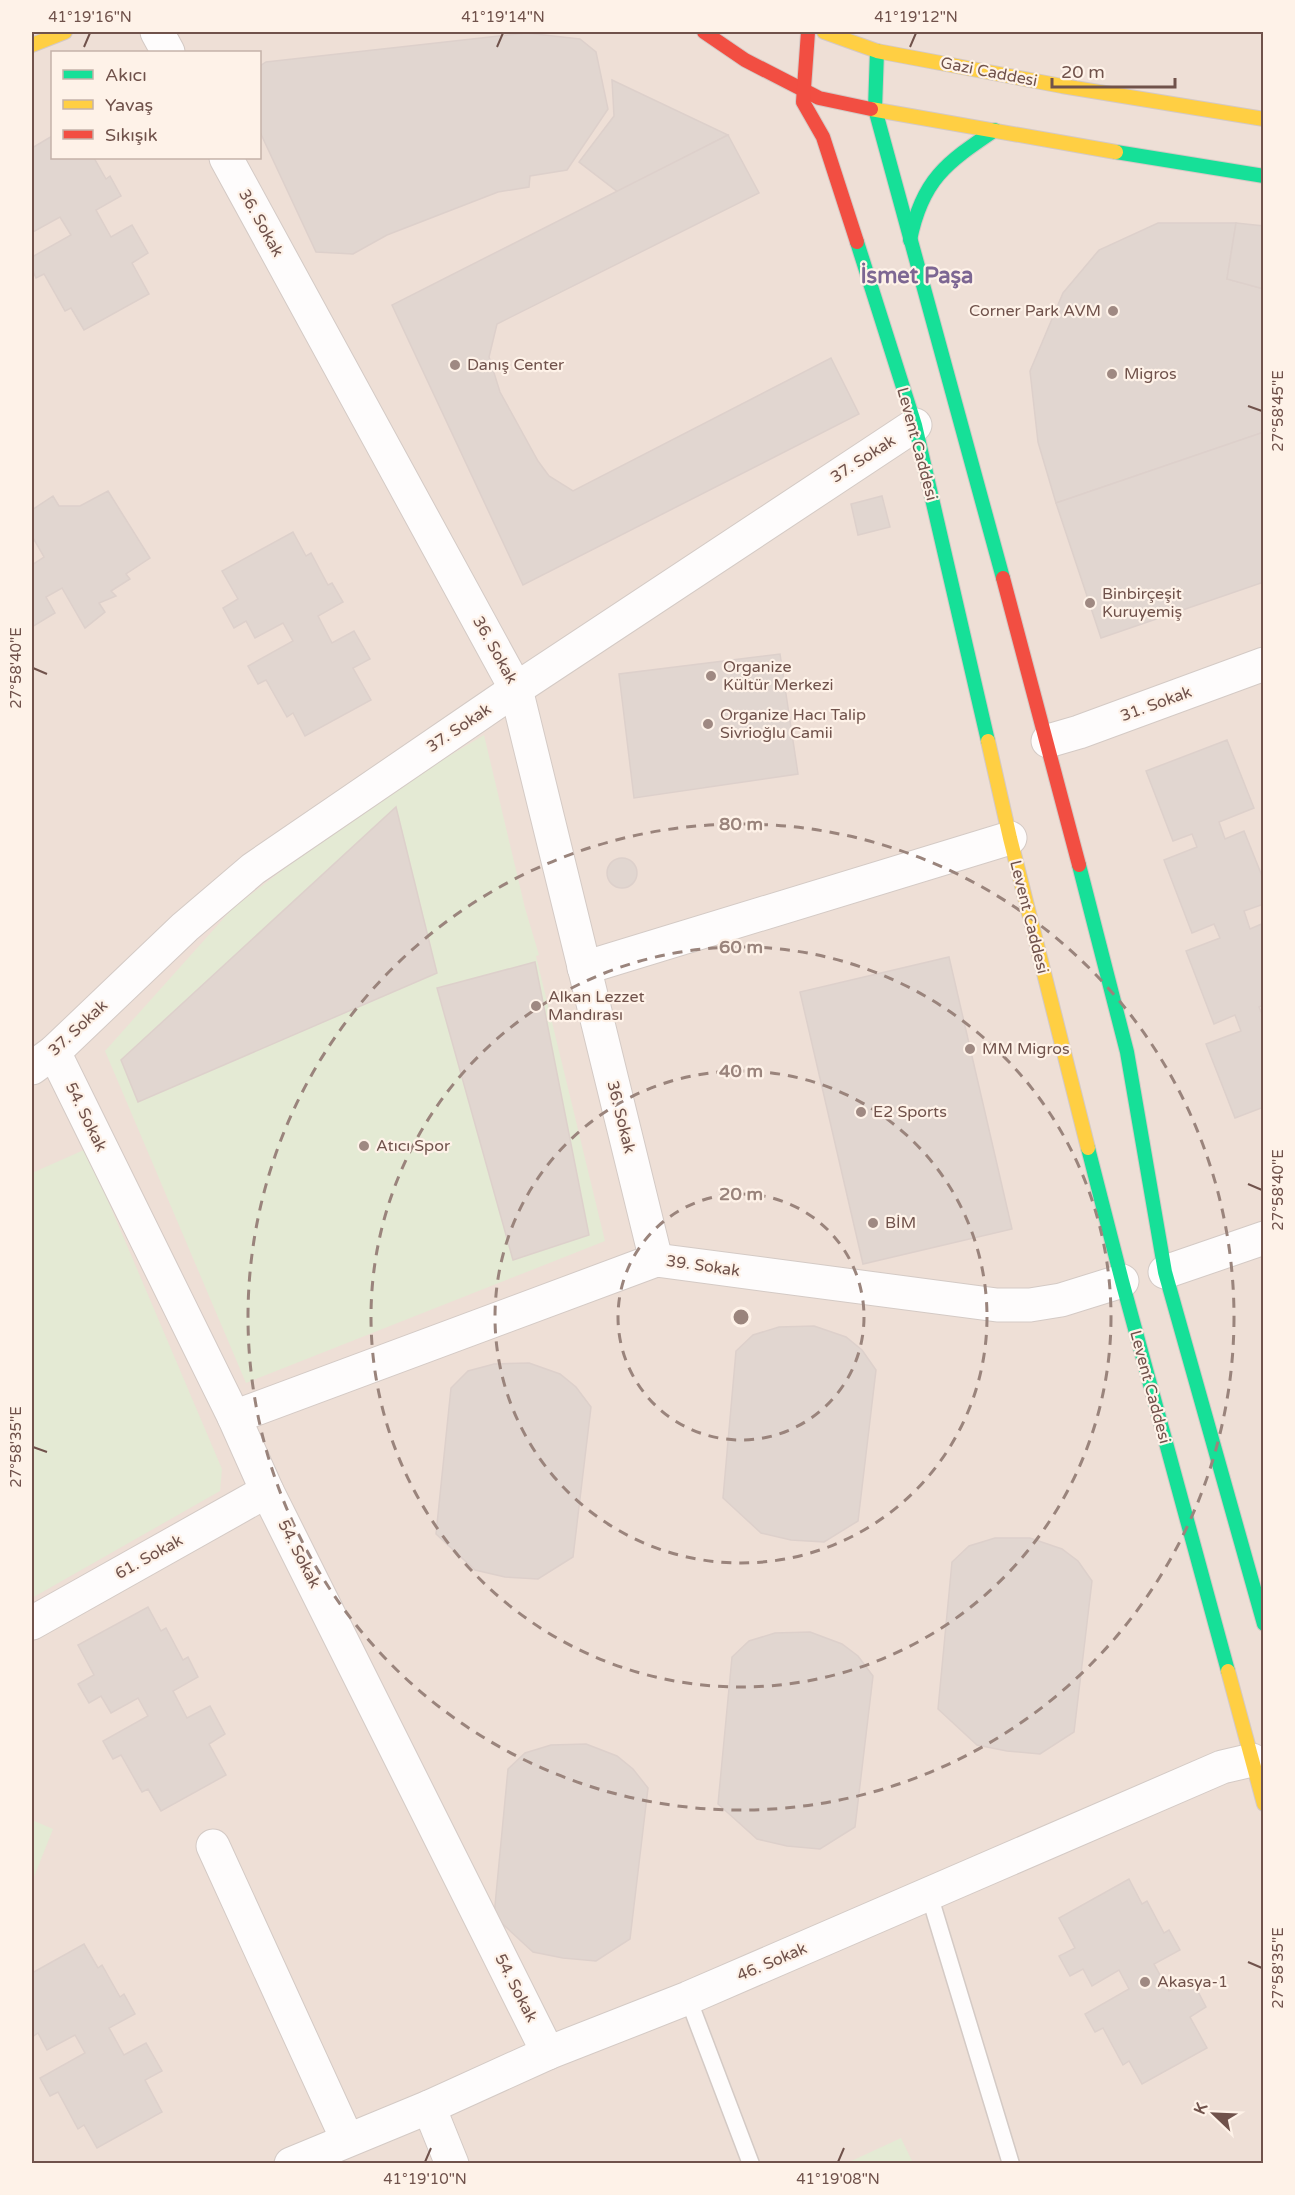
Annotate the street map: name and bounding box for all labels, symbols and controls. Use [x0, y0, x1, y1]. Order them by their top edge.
text: 41°19'16"N [48, 8, 132, 26]
text: 41°19'14"N [461, 8, 545, 26]
text: 41°19'12"N [874, 8, 958, 26]
legend [51, 51, 261, 159]
scale bar [1052, 51, 1175, 89]
street label: Gazi Caddesi [939, 53, 1039, 91]
text: 20 m [1061, 61, 1105, 83]
text: Akıcı [105, 64, 147, 86]
text: Yavaş [105, 94, 153, 116]
text: Sıkışık [105, 124, 158, 146]
street label: 36. Sokak [234, 186, 288, 261]
district label: İsmet Paşa [861, 262, 973, 289]
place label: Corner Park AVM [969, 301, 1101, 321]
marker: Corner Park AVM [1106, 304, 1120, 318]
place label: Danış Center [467, 355, 565, 375]
marker: Danış Center [448, 358, 462, 372]
place label: Migros [1124, 364, 1177, 384]
marker: Migros [1105, 367, 1119, 381]
text: 27°58'45"E [1269, 370, 1287, 452]
street label: Levent Caddesi [892, 385, 942, 503]
street label: 37. Sokak [827, 430, 899, 487]
place label: Binbirçeşit Kuruyemiş [1102, 584, 1182, 622]
marker: Binbirçeşit Kuruyemiş [1083, 596, 1097, 610]
street label: 36. Sokak [468, 613, 522, 688]
text: 27°58'40"E [7, 627, 25, 709]
place label: Organize Kültür Merkezi [723, 657, 834, 695]
marker: Organize Kültür Merkezi [704, 669, 718, 683]
street label: 31. Sokak [1118, 682, 1195, 726]
street label: 37. Sokak [423, 699, 495, 757]
place label: Organize Hacı Talip Sivrioğlu Camii [720, 705, 866, 743]
marker: Organize Hacı Talip Sivrioğlu Camii [701, 717, 715, 731]
text: 80 m [719, 813, 763, 835]
street label: Levent Caddesi [1005, 858, 1053, 976]
text: 60 m [719, 936, 763, 958]
place label: Alkan Lezzet Mandırası [548, 987, 645, 1025]
street label: 37. Sokak [44, 995, 112, 1060]
marker: Alkan Lezzet Mandırası [529, 999, 543, 1013]
place label: MM Migros [982, 1039, 1070, 1059]
marker: MM Migros [963, 1042, 977, 1056]
text: 40 m [719, 1060, 763, 1082]
street label: 54. Sokak [61, 1079, 111, 1155]
street label: 36. Sokak [602, 1079, 640, 1156]
place label: E2 Sports [873, 1102, 947, 1122]
marker: E2 Sports [854, 1105, 868, 1119]
place label: Atıcı Spor [376, 1136, 451, 1156]
marker: Atıcı Spor [357, 1139, 371, 1153]
text: 27°58'40"E [1269, 1149, 1287, 1231]
text: 20 m [719, 1183, 763, 1205]
place label: BİM [885, 1213, 916, 1233]
marker: BİM [866, 1216, 880, 1230]
street label: 39. Sokak [665, 1251, 741, 1281]
centre of rings [731, 1307, 751, 1327]
street label: Levent Caddesi [1125, 1328, 1175, 1446]
text: 27°58'35"E [7, 1406, 25, 1488]
street label: 54. Sokak [273, 1516, 325, 1592]
street label: 61. Sokak [112, 1530, 187, 1584]
text: 27°58'35"E [1269, 1927, 1287, 2009]
street label: 46. Sokak [734, 1938, 810, 1986]
street label: 54. Sokak [490, 1950, 542, 2026]
place label: Akasya-1 [1157, 1972, 1228, 1992]
marker: Akasya-1 [1138, 1975, 1152, 1989]
north arrow [1184, 2084, 1244, 2144]
text: K [1190, 2099, 1213, 2117]
text: 41°19'10"N [383, 2170, 467, 2188]
text: 41°19'08"N [796, 2170, 880, 2188]

